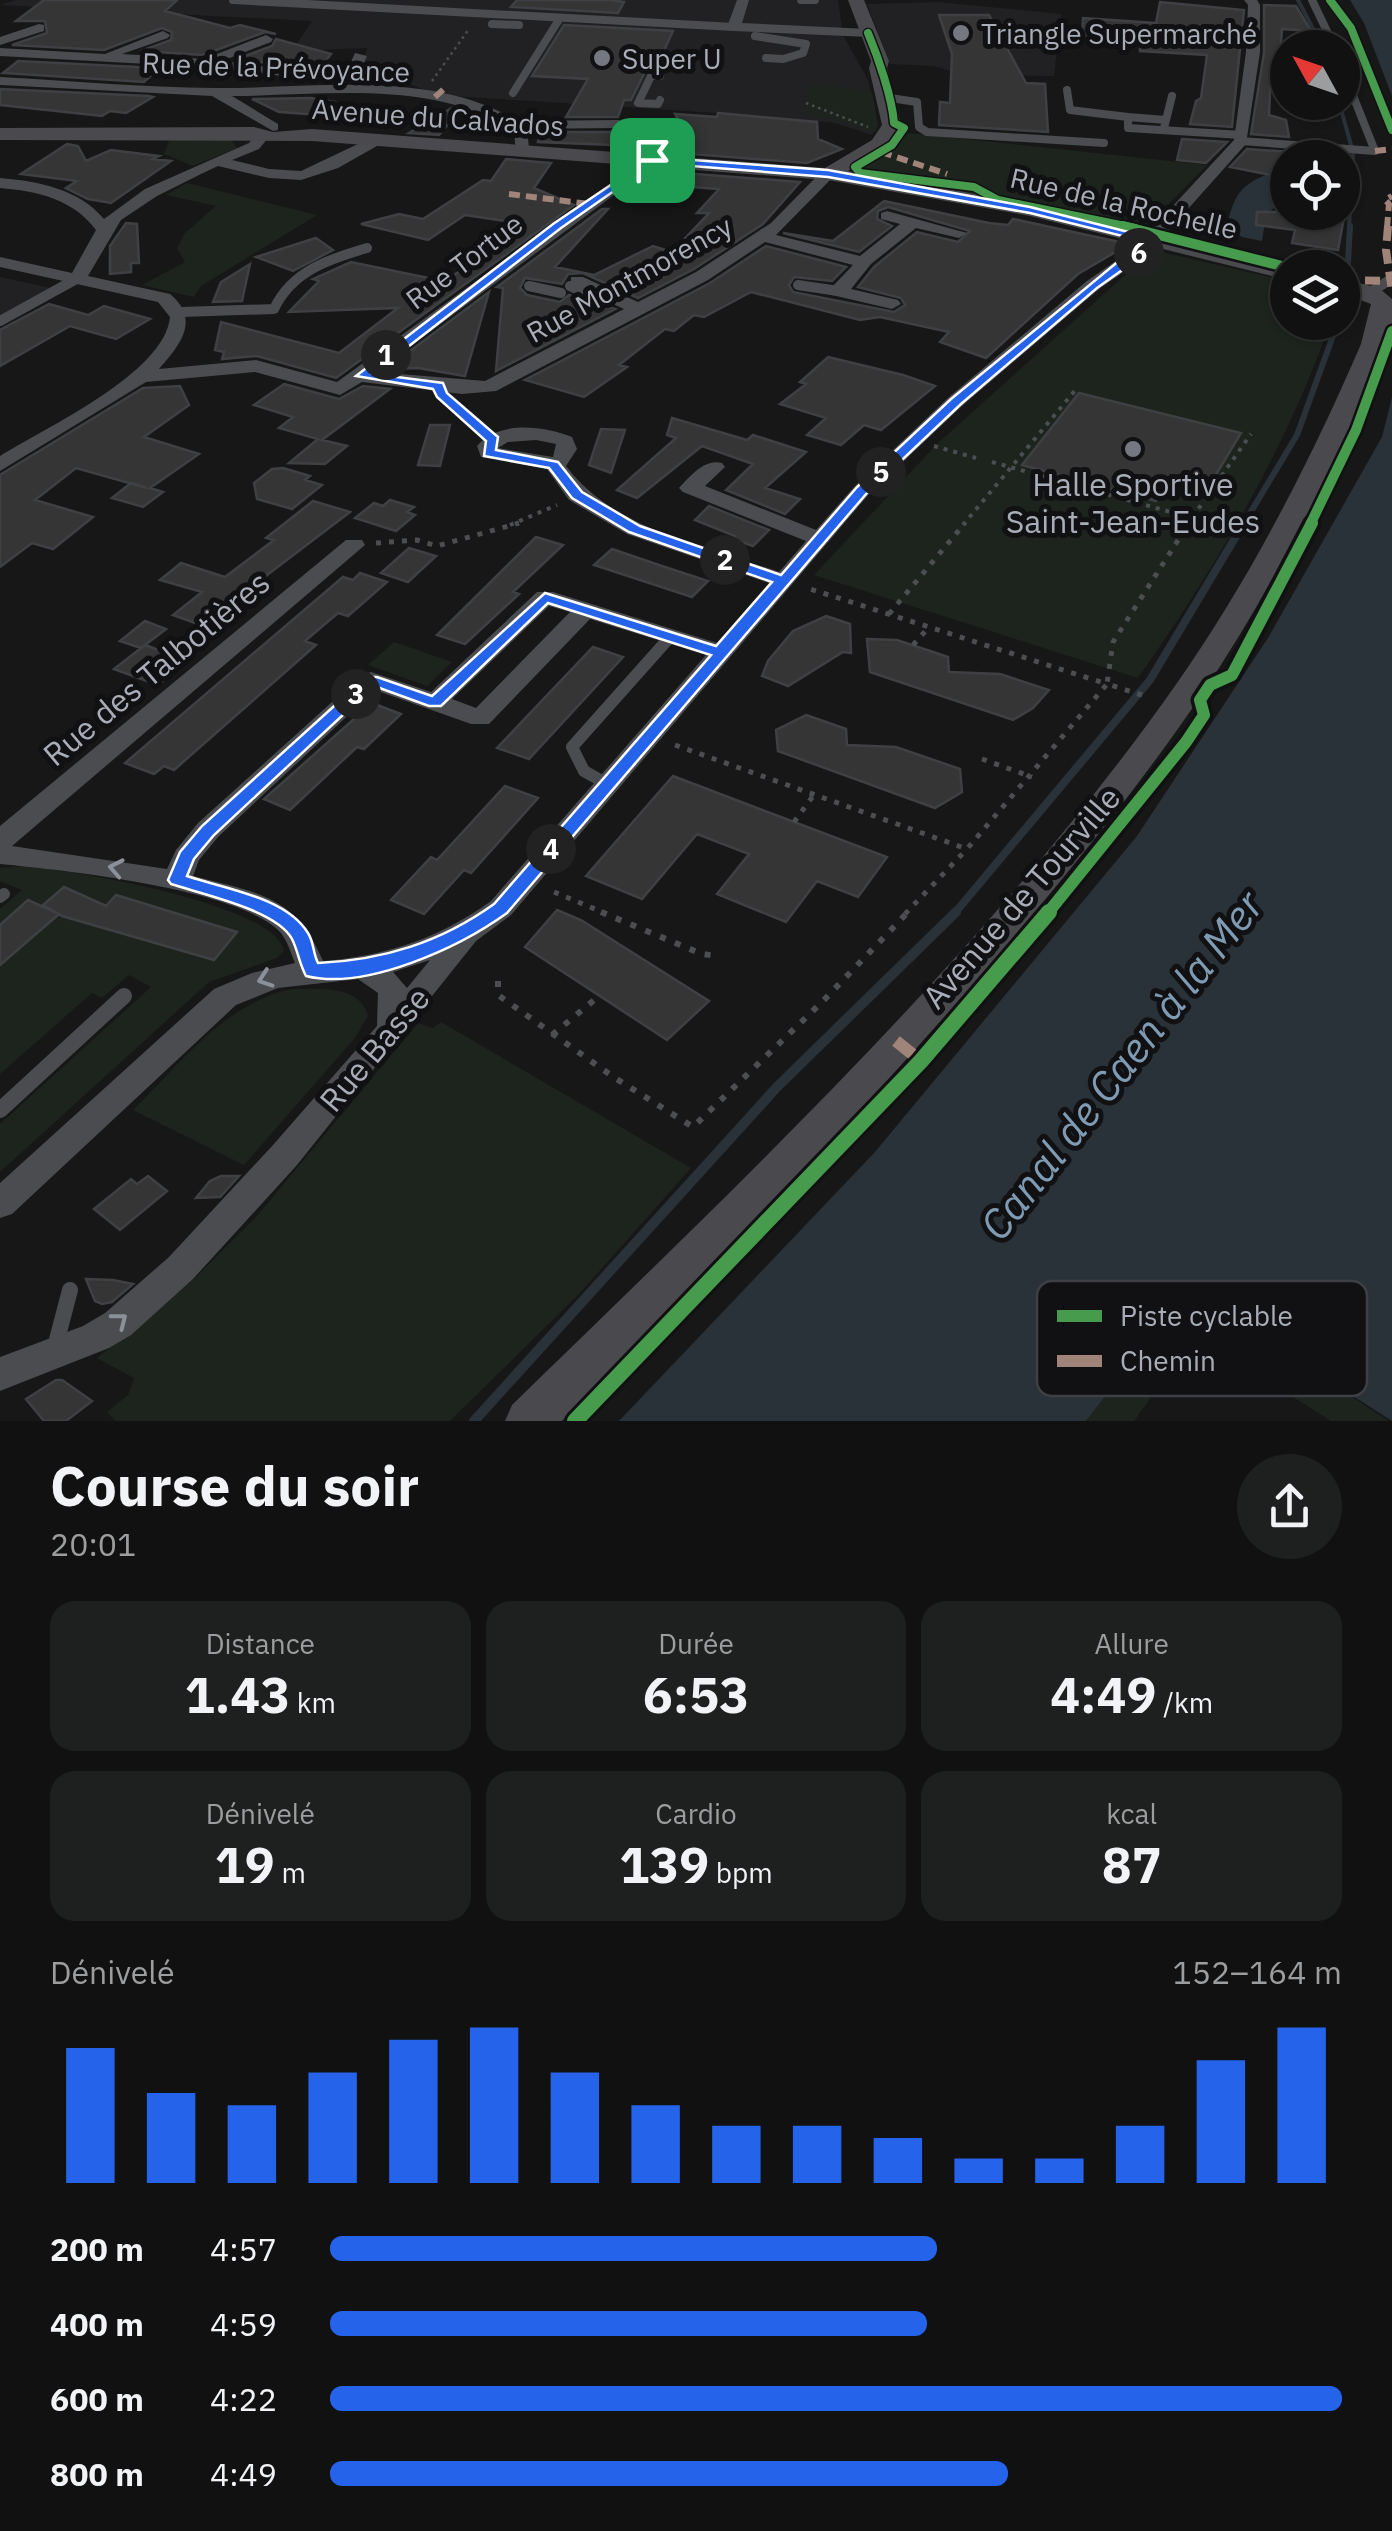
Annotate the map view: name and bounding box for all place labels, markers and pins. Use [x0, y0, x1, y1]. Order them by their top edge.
place label: Triangle Supermarché [981, 15, 1257, 52]
marker: Triangle Supermarché [950, 22, 972, 44]
place label: Super U [622, 40, 722, 77]
marker: Super U [591, 47, 613, 69]
pin [610, 118, 695, 203]
pin: 6 [1114, 228, 1164, 278]
pin: 1 [361, 330, 411, 380]
marker: Halle Sportive Saint-Jean-Eudes [1122, 438, 1144, 460]
pin: 5 [856, 447, 906, 497]
place label: Halle Sportive Saint-Jean-Eudes [1006, 463, 1260, 542]
pin: 2 [700, 535, 750, 585]
pin: 3 [331, 669, 381, 719]
pin: 4 [526, 824, 576, 874]

